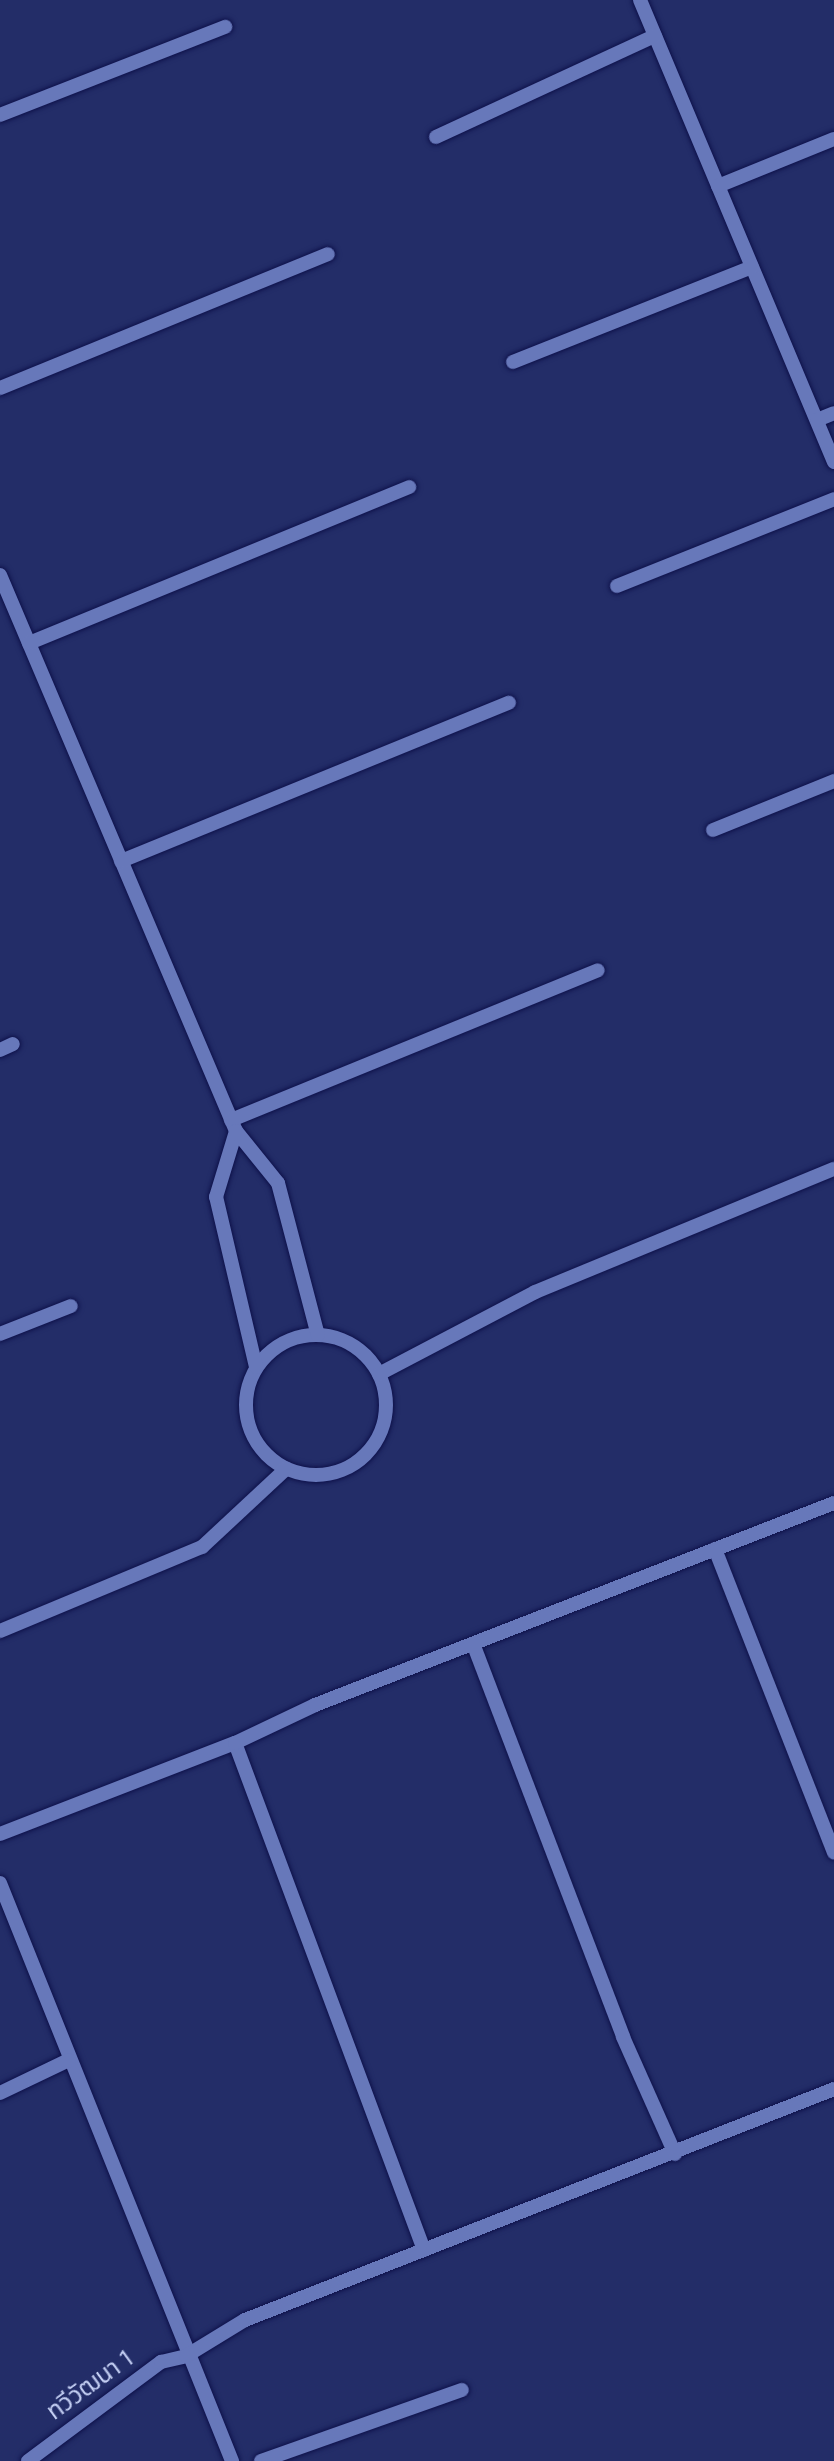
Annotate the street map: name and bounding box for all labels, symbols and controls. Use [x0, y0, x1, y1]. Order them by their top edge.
street label: ทวีวัฒนา 1 [41, 2343, 141, 2427]

